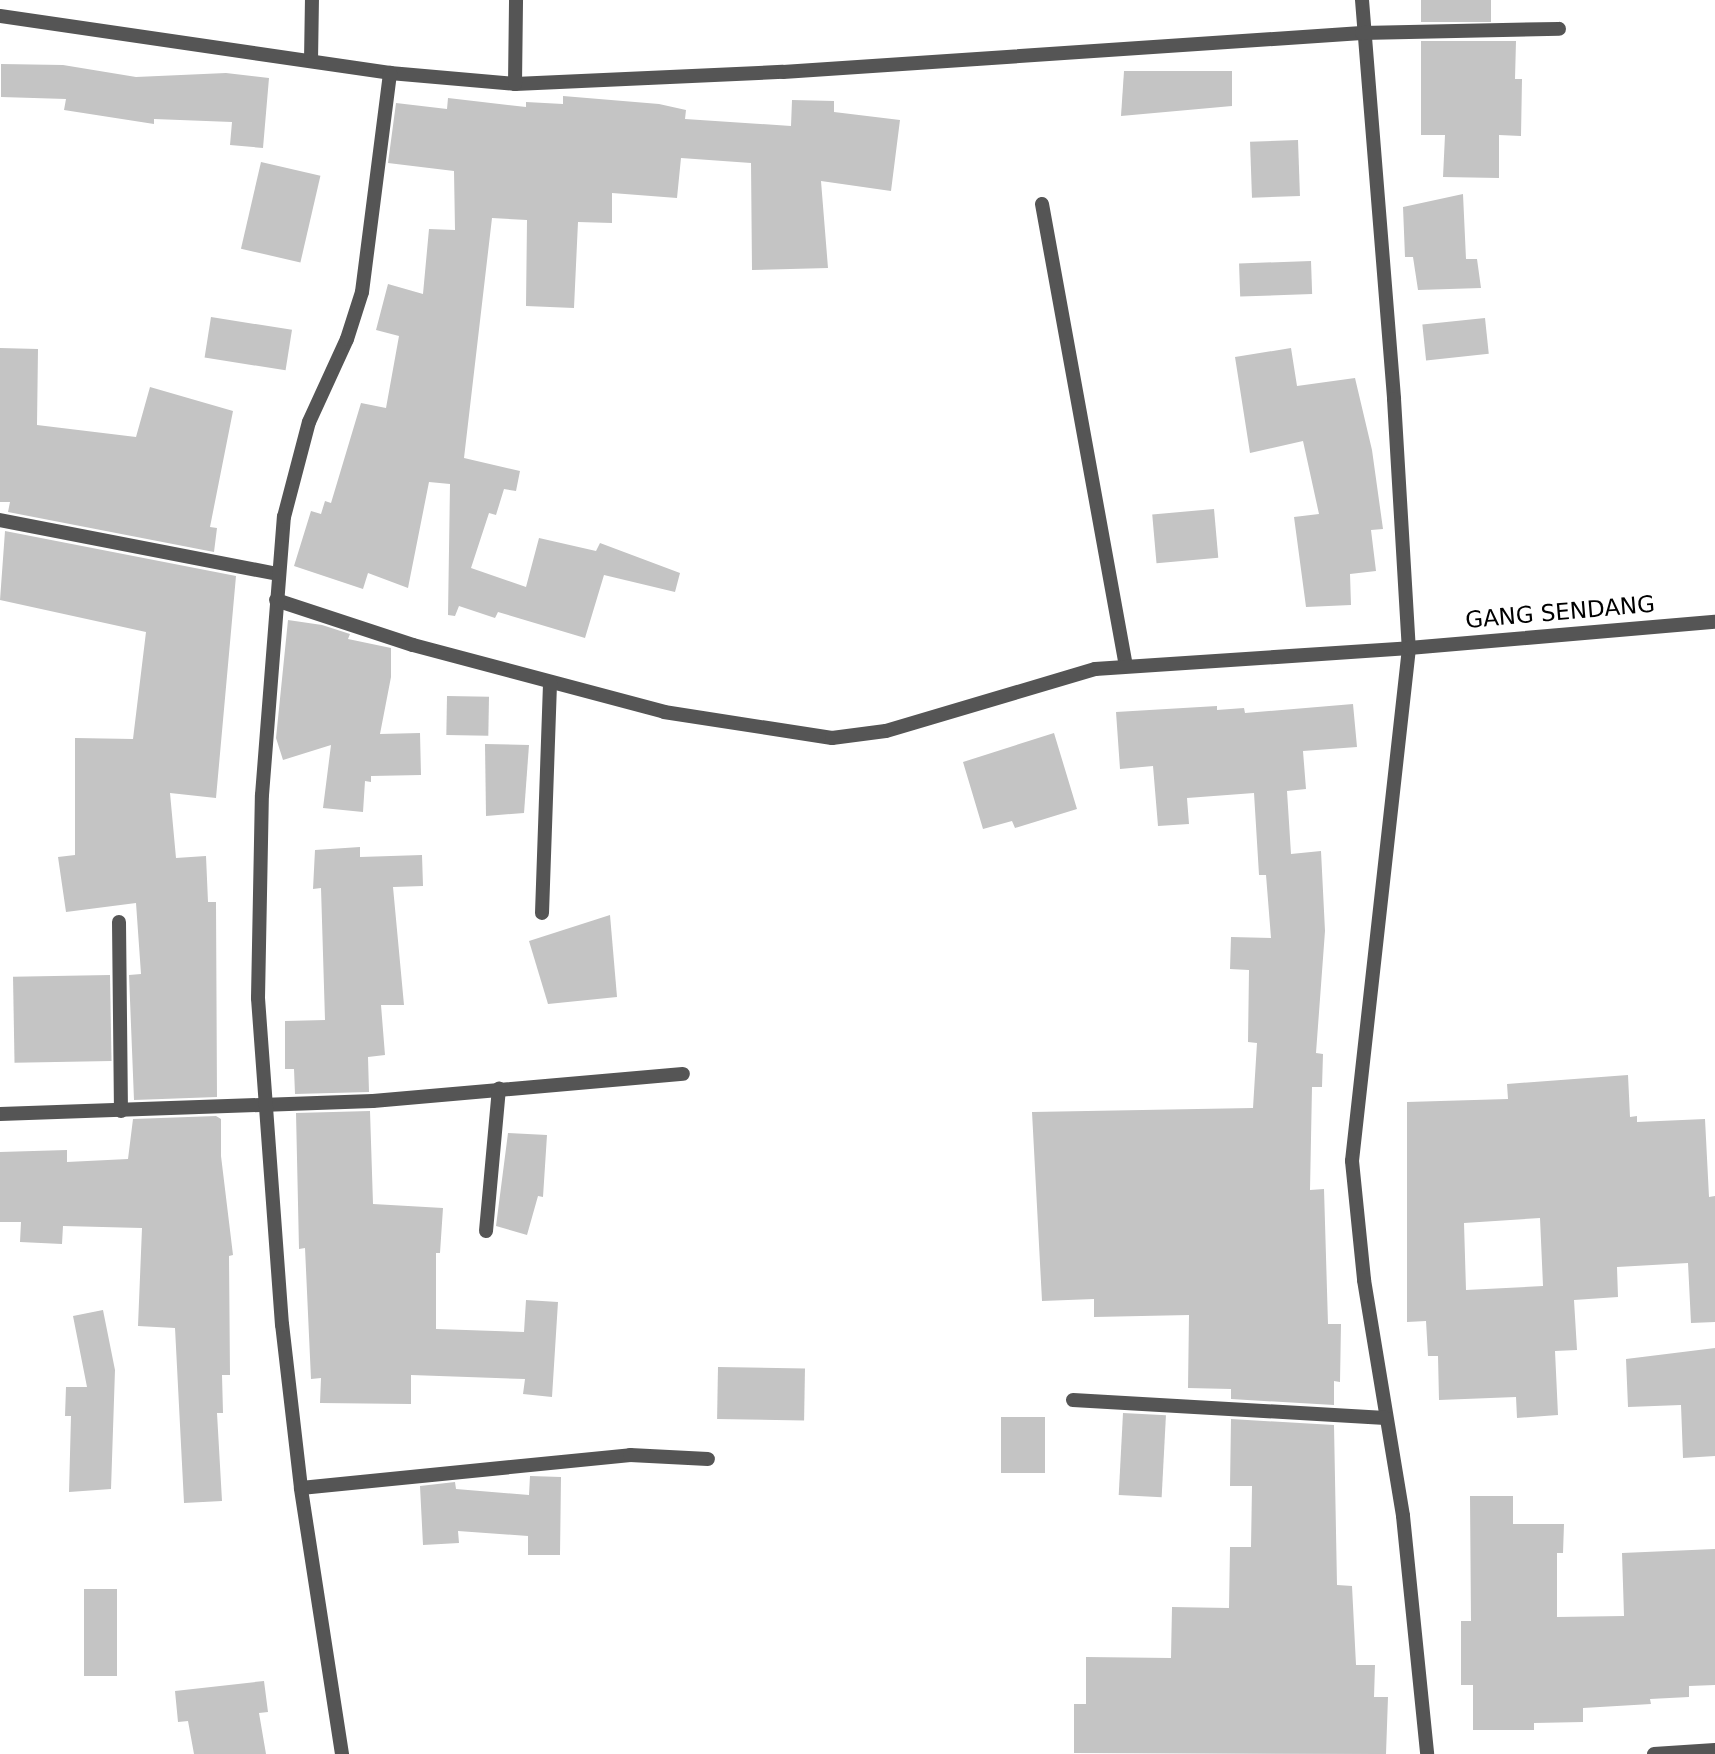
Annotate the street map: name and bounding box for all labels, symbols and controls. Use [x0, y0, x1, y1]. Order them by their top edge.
street label: GANG SENDANG [1464, 590, 1656, 634]

